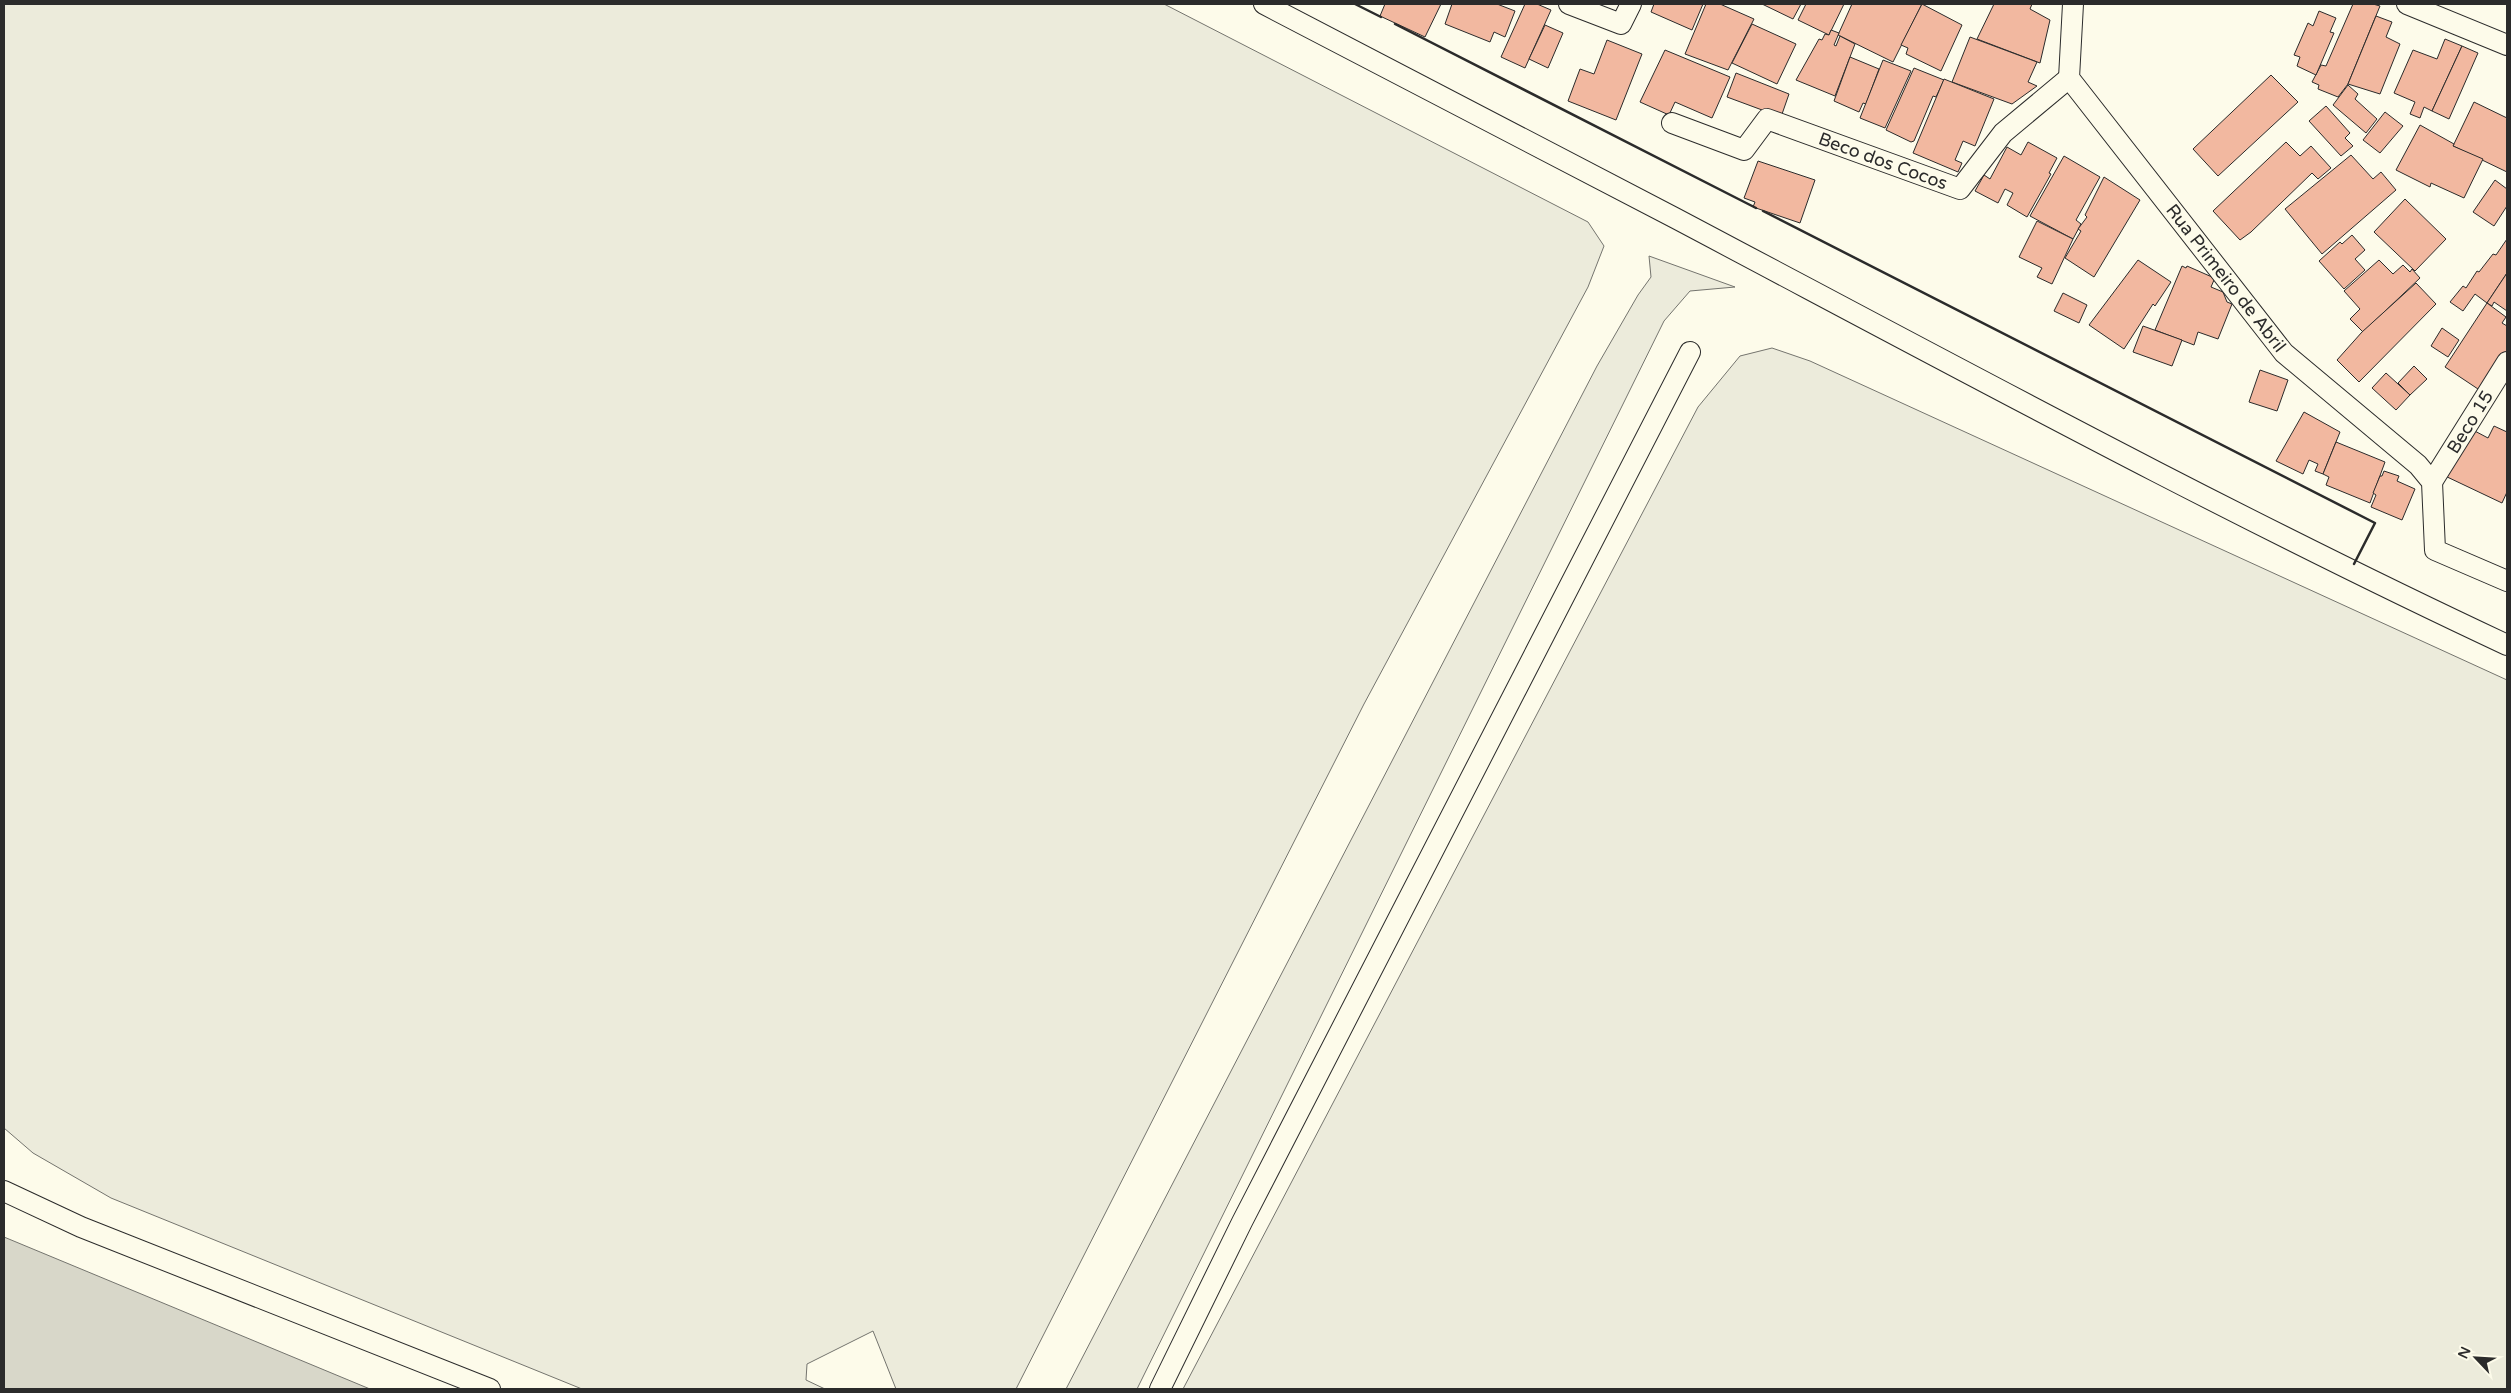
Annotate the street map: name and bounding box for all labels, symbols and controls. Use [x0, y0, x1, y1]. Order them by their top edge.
street label: Beco dos Cocos [1816, 127, 1950, 195]
street label: Rua Primeiro de Abril [2161, 199, 2291, 357]
street label: Beco 15 [2442, 386, 2498, 458]
north arrow [2451, 1333, 2501, 1383]
text: N [2455, 1344, 2475, 1361]

